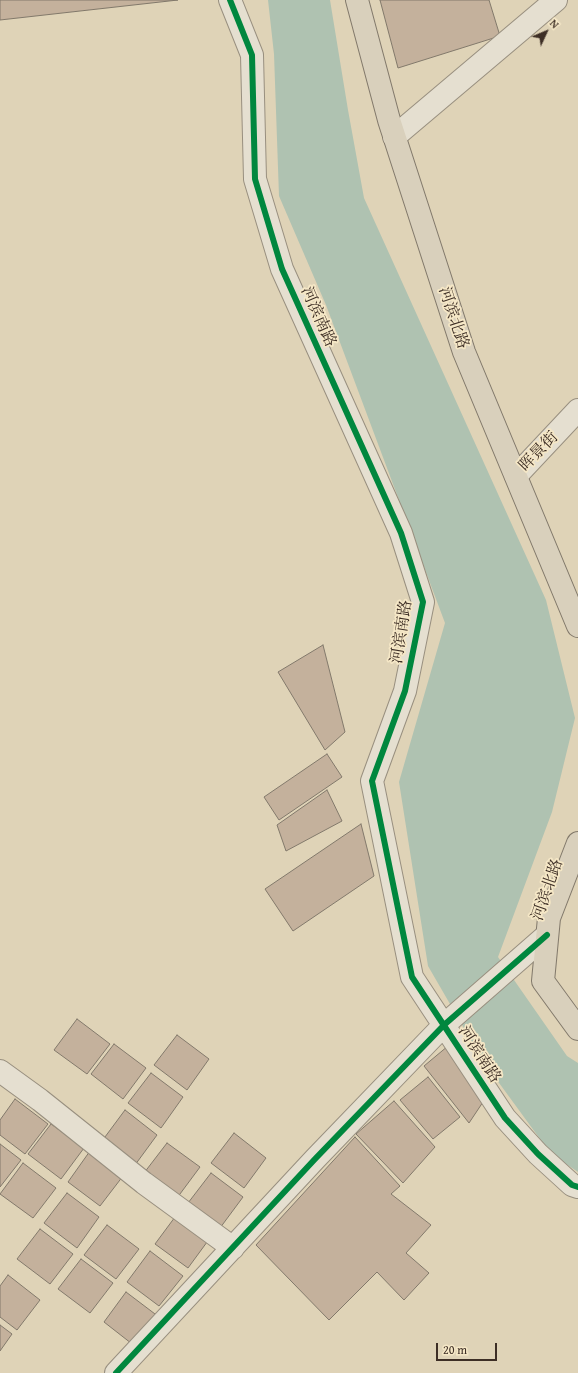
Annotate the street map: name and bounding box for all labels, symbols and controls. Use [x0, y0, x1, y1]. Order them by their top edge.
north arrow [526, 12, 566, 52]
text: N [546, 15, 563, 32]
street label: 河滨南路 [296, 284, 340, 350]
street label: 河滨北路 [434, 285, 472, 351]
street label: 晖景街 [515, 428, 563, 476]
street label: 河滨南路 [388, 599, 416, 665]
street label: 河滨北路 [529, 857, 567, 923]
street label: 河滨南路 [454, 1023, 504, 1087]
scale bar [438, 1335, 499, 1361]
text: 20 m [443, 1341, 467, 1358]

